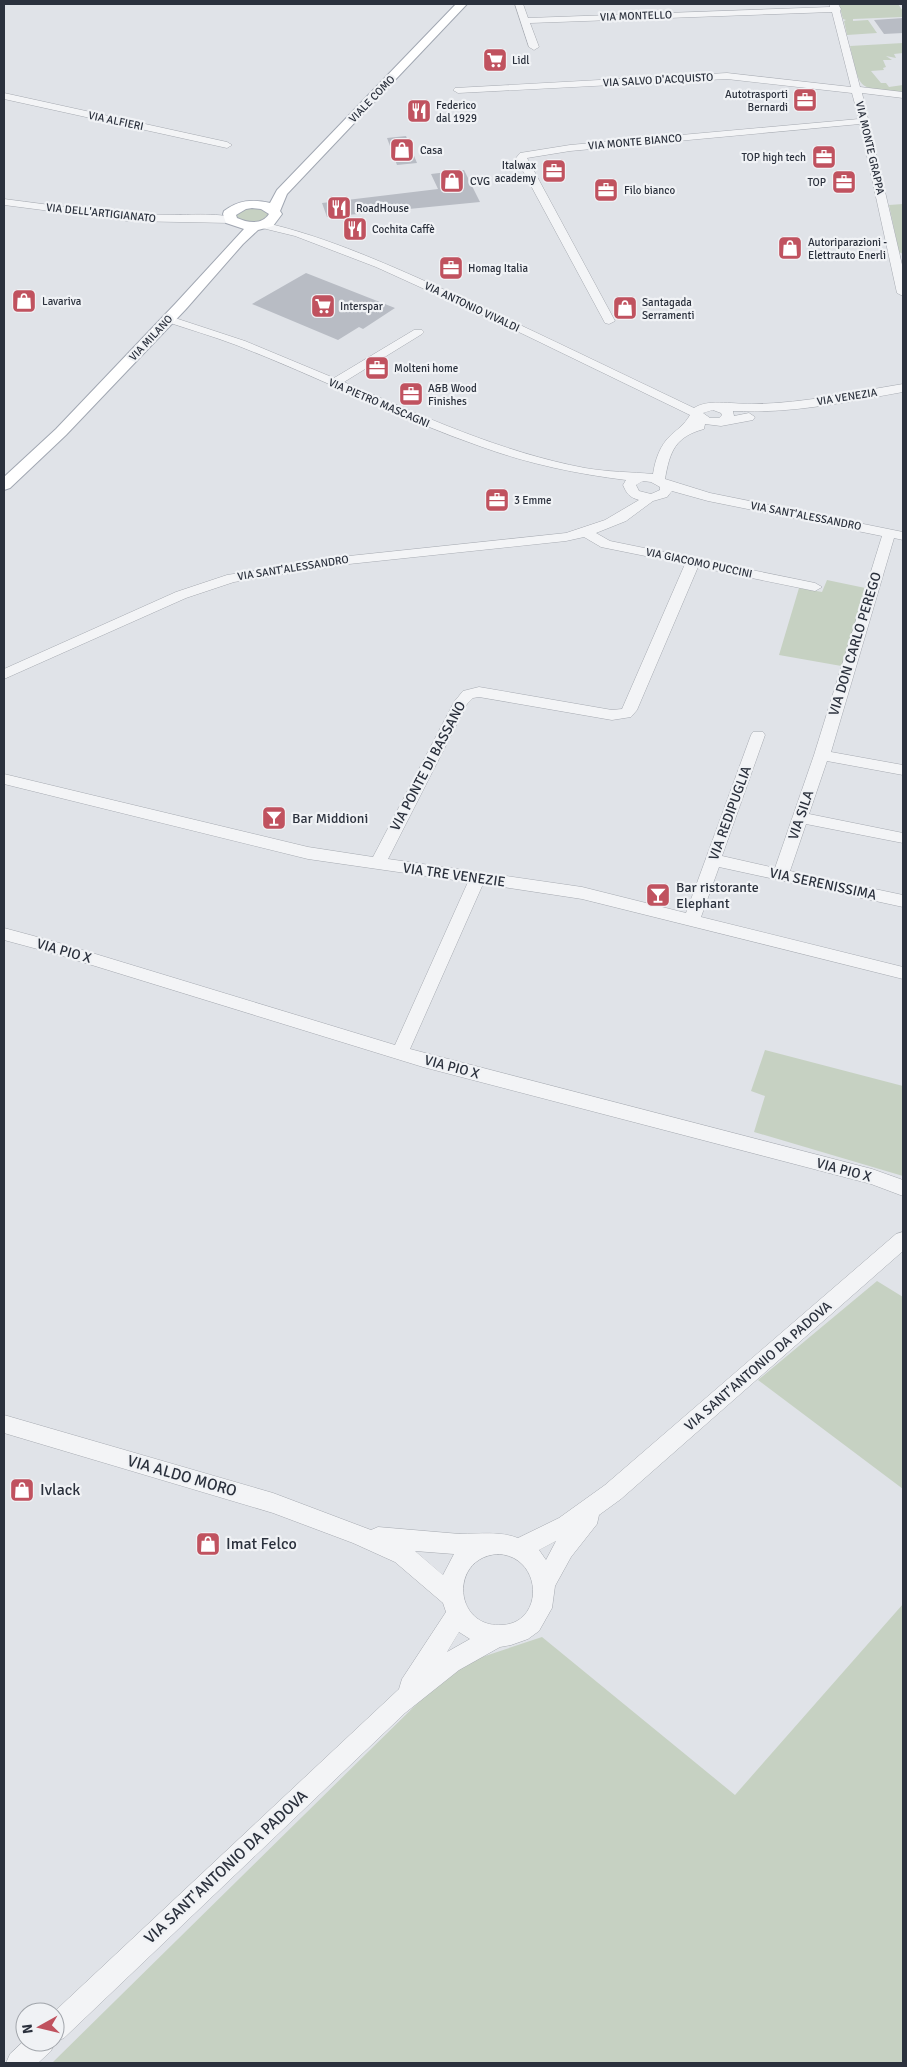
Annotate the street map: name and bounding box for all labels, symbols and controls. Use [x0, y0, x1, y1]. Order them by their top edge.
street label: VIA MONTELLO [600, 8, 672, 24]
supermarket icon: Lidl [482, 47, 508, 73]
place label: Lidl [512, 54, 530, 67]
street label: VIA SALVO D'ACQUISTO [602, 71, 714, 89]
street label: VIALE COMO [346, 73, 398, 125]
office icon: Autotrasporti Bernardi [792, 87, 818, 113]
place label: Autotrasporti Bernardi [725, 88, 788, 114]
restaurant icon: Federico dal 1929 [406, 98, 432, 124]
place label: Federico dal 1929 [436, 99, 477, 125]
street label: VIA MONTE GRAPPA [853, 100, 887, 196]
street label: VIA ALFIERI [87, 109, 145, 133]
street label: VIA MONTE BIANCO [587, 131, 683, 153]
shop icon: Casa [389, 137, 415, 163]
place label: Casa [420, 144, 443, 157]
office icon: TOP high tech [811, 144, 837, 170]
place label: TOP high tech [741, 151, 806, 164]
office icon: Italwax academy [541, 158, 567, 184]
place label: Italwax academy [495, 159, 537, 185]
shop icon: CVG [439, 168, 465, 194]
office icon: TOP [831, 169, 857, 195]
place label: CVG [470, 175, 490, 188]
place label: TOP [807, 176, 826, 189]
office icon: Filo bianco [593, 177, 619, 203]
place label: Filo bianco [624, 184, 675, 197]
restaurant icon: RoadHouse [326, 195, 352, 221]
street label: VIA DELL'ARTIGIANATO [45, 201, 157, 225]
place label: RoadHouse [356, 202, 409, 215]
restaurant icon: Cochita Caffè [342, 216, 368, 242]
place label: Cochita Caffè [372, 223, 435, 236]
shop icon: Autoriparazioni - Elettrauto Enerli [777, 235, 803, 261]
place label: Autoriparazioni - Elettrauto Enerli [808, 236, 887, 262]
office icon: Homag Italia [438, 255, 464, 281]
place label: Homag Italia [468, 262, 528, 275]
street label: VIA ANTONIO VIVALDI [422, 279, 522, 335]
shop icon: Lavariva [11, 288, 37, 314]
supermarket icon: Interspar [310, 293, 336, 319]
place label: Lavariva [42, 295, 82, 308]
shop icon: Santagada Serramenti [612, 295, 638, 321]
place label: Santagada Serramenti [642, 296, 694, 322]
place label: Interspar [340, 300, 383, 313]
street label: VIA MILANO [127, 312, 175, 364]
office icon: Molteni home [364, 355, 390, 381]
place label: Molteni home [394, 362, 458, 375]
street label: VIA PIETRO MASCAGNI [326, 376, 432, 430]
office icon: A&B Wood Finishes [398, 381, 424, 407]
place label: A&B Wood Finishes [428, 382, 477, 408]
street label: VIA VENEZIA [816, 386, 878, 408]
office icon: 3 Emme [484, 487, 510, 513]
place label: 3 Emme [514, 494, 552, 507]
street label: VIA SANT'ALESSANDRO [750, 499, 862, 533]
street label: VIA GIACOMO PUCCINI [645, 545, 753, 581]
street label: VIA SANT'ALESSANDRO [236, 553, 350, 583]
street label: VIA DON CARLO PEREGO [825, 570, 885, 718]
street label: VIA PONTE DI BASSANO [387, 698, 469, 834]
street label: VIA REDIPUGLIA [705, 763, 755, 863]
street label: VIA SILA [785, 788, 818, 842]
bar icon: Bar Middioni [261, 805, 287, 831]
place label: Bar Middioni [292, 810, 368, 827]
street label: VIA TRE VENEZIE [402, 859, 506, 891]
street label: VIA SERENISSIMA [768, 864, 878, 904]
place label: Bar ristorante Elephant [676, 879, 759, 912]
bar icon: Bar ristorante Elephant [645, 882, 671, 908]
street label: VIA PIO X [35, 935, 93, 967]
street label: VIA PIO X [423, 1051, 481, 1083]
street label: VIA PIO X [815, 1154, 873, 1186]
street label: VIA SANT'ANTONIO DA PADOVA [681, 1297, 835, 1435]
street label: VIA ALDO MORO [125, 1451, 239, 1501]
shop icon: Ivlack [9, 1477, 35, 1503]
place label: Ivlack [40, 1480, 80, 1500]
shop icon: Imat Felco [195, 1531, 221, 1557]
place label: Imat Felco [226, 1534, 297, 1554]
street label: VIA SANT'ANTONIO DA PADOVA [140, 1786, 312, 1948]
north arrow [15, 2002, 65, 2052]
text: N [19, 2023, 37, 2035]

